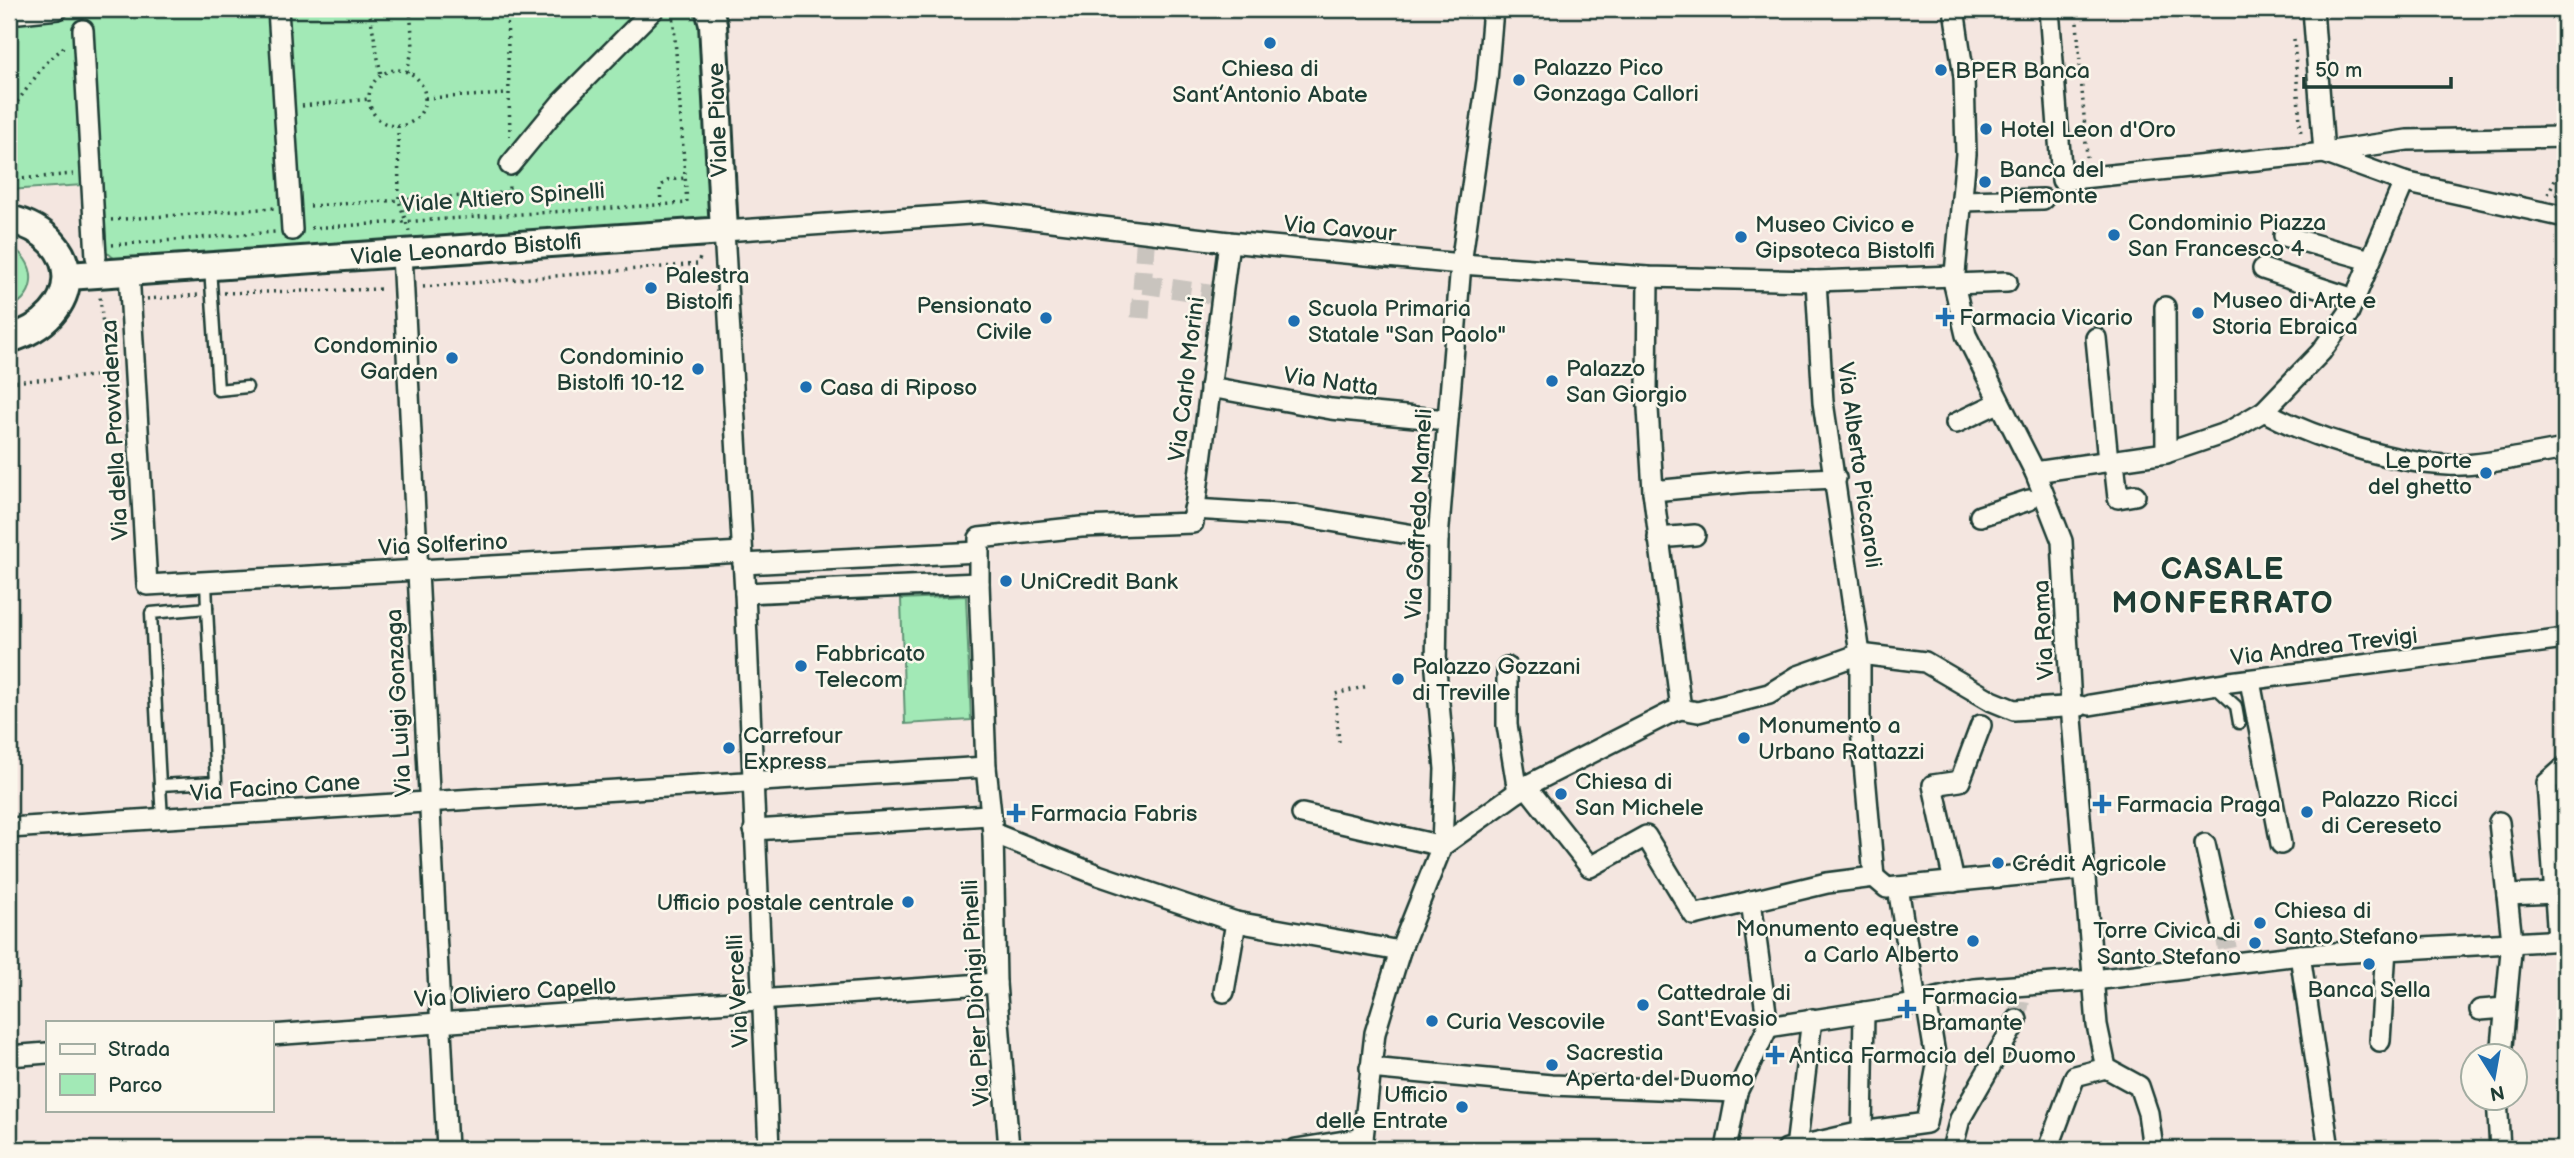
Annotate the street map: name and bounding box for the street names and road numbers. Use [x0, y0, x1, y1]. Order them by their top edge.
street label: Viale Piave [702, 62, 734, 178]
street label: Viale Altiero Spinelli [400, 177, 606, 219]
street label: Via Cavour [1282, 210, 1398, 248]
street label: Viale Leonardo Bistolfi [350, 228, 583, 272]
street label: Via Carlo Morini [1163, 295, 1211, 463]
street label: Via della Provvidenza [95, 319, 135, 541]
street label: Via Alberto Piccaroli [1831, 360, 1887, 570]
street label: Via Natta [1282, 361, 1380, 403]
street label: Via Goffredo Mameli [1399, 408, 1439, 620]
street label: Via Solferino [377, 528, 509, 562]
street label: Via Roma [2027, 579, 2061, 681]
street label: Via Luigi Gonzaga [380, 608, 418, 798]
street label: Via Andrea Trevigi [2229, 622, 2419, 672]
street label: Via Facino Cane [189, 768, 361, 808]
street label: Via Pier Dionigi Pinelli [956, 879, 996, 1107]
street label: Via Vercelli [721, 934, 755, 1048]
street label: Via Oliviero Capello [413, 972, 617, 1014]

